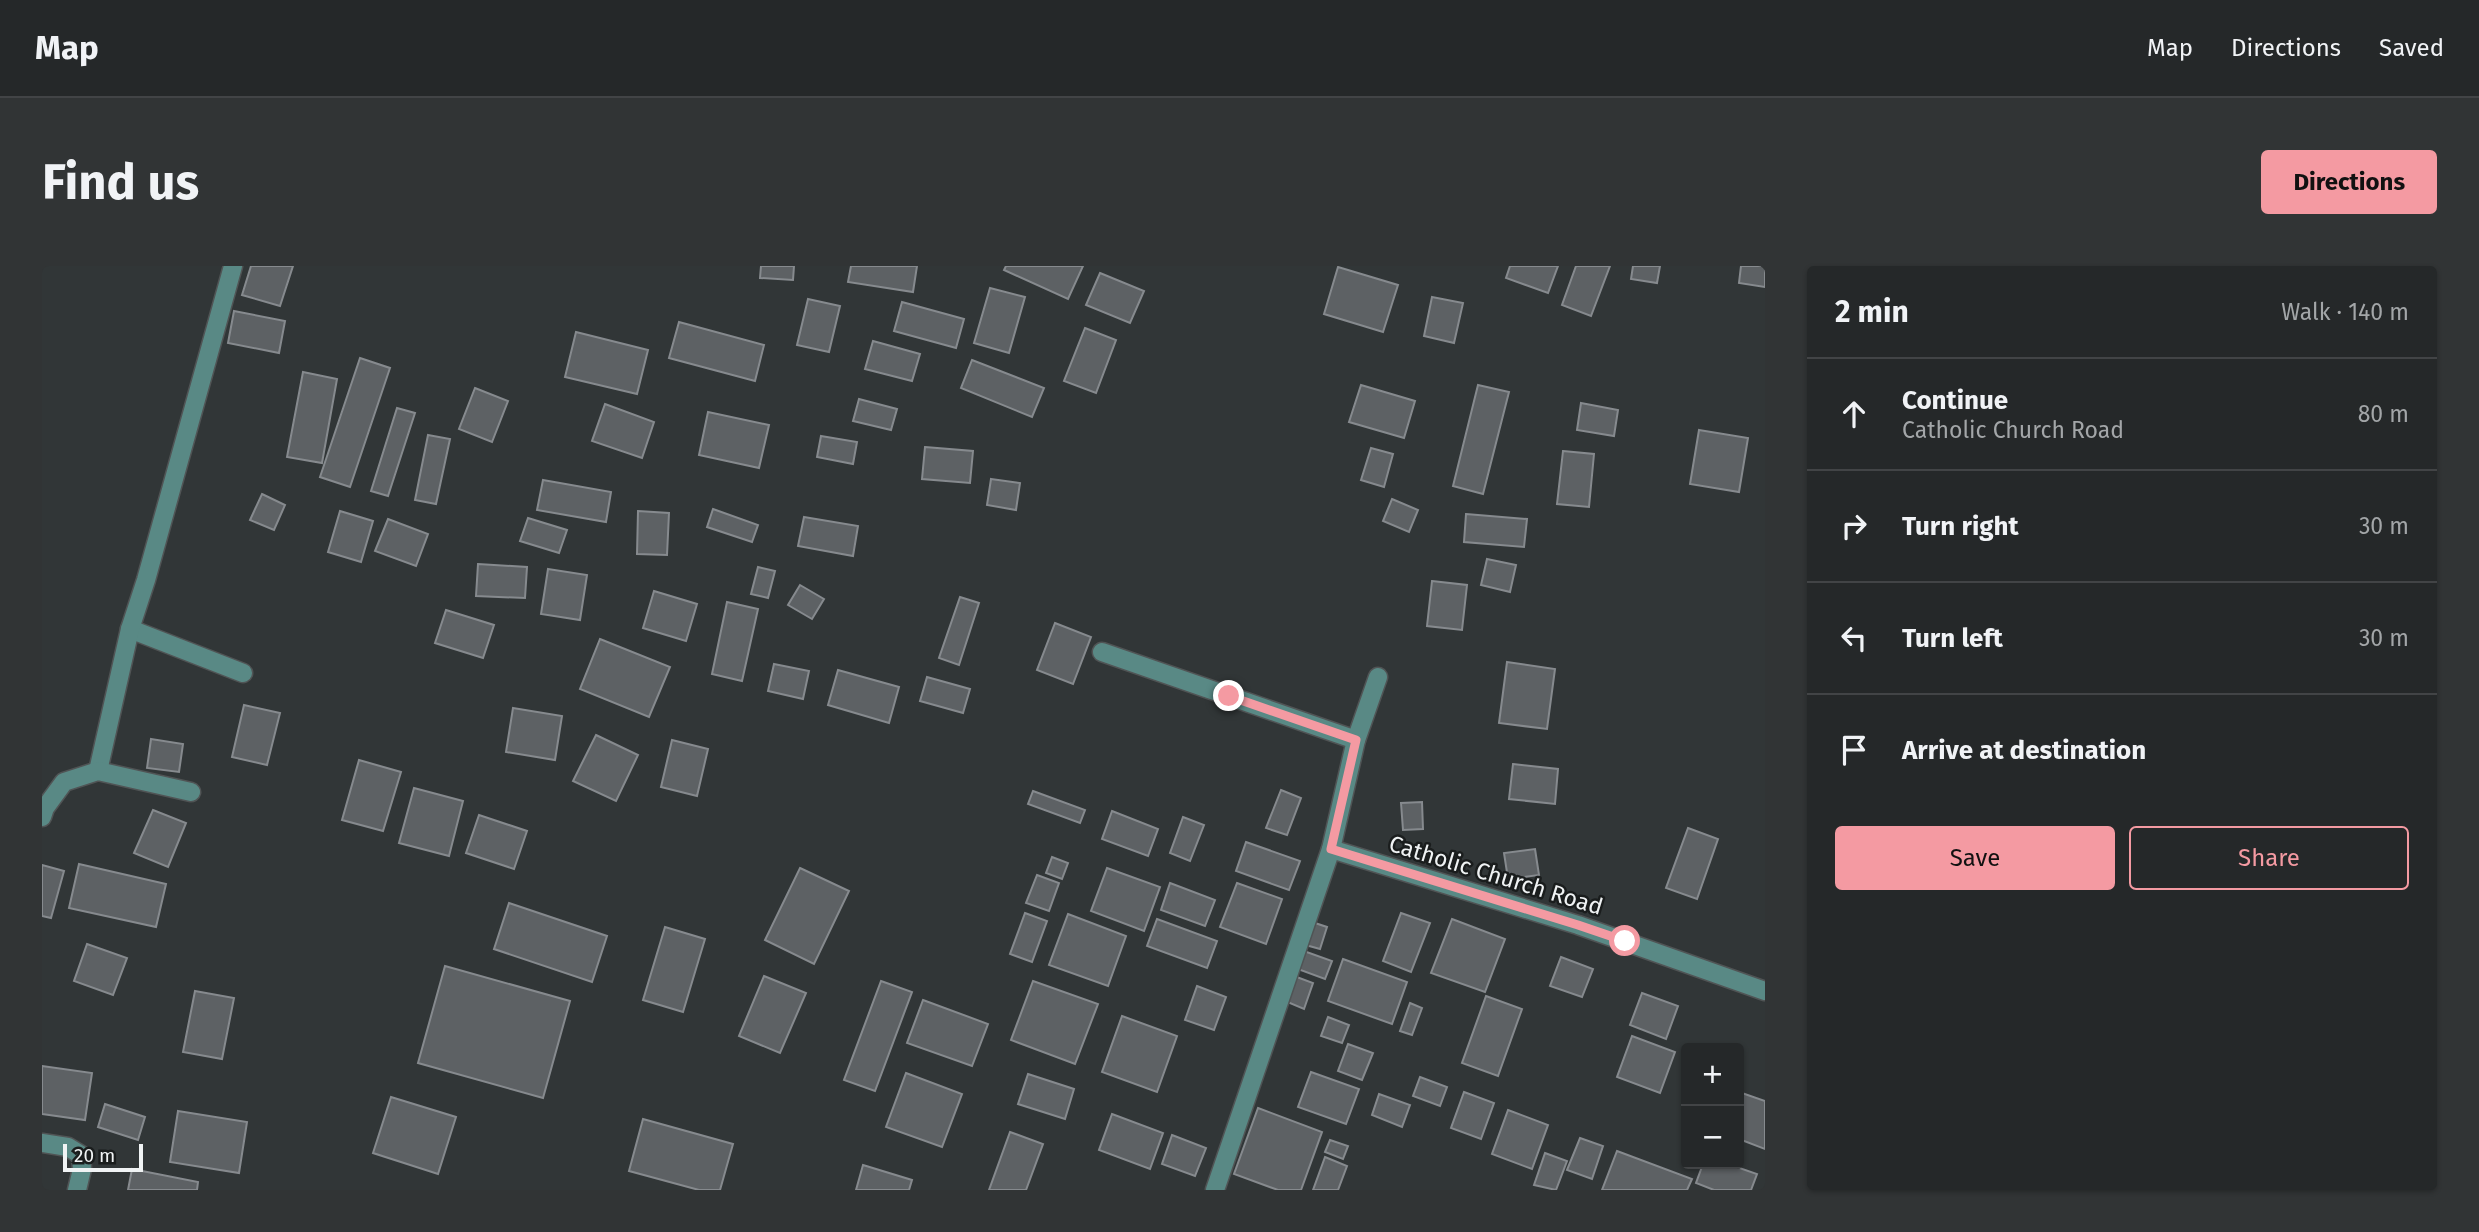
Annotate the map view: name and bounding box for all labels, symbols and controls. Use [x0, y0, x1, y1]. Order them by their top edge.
text: Map [35, 28, 99, 68]
text: Map [2147, 34, 2193, 62]
text: Directions [2231, 34, 2341, 62]
text: Saved [2379, 34, 2444, 62]
button: Directions [2261, 150, 2437, 214]
text: Find us [42, 153, 199, 212]
text: 2 min [1835, 294, 1909, 330]
text: Walk · 140 m [2281, 298, 2409, 326]
text: Continue [1902, 385, 2008, 416]
icon: ahead [1835, 395, 1873, 433]
text: 80 m [2358, 400, 2409, 428]
text: Catholic Church Road [1902, 416, 2124, 444]
icon: right [1835, 507, 1873, 545]
text: Turn right [1902, 511, 2019, 542]
text: 30 m [2359, 512, 2409, 540]
icon: left [1835, 619, 1873, 657]
text: Turn left [1902, 623, 2003, 654]
text: 30 m [2359, 624, 2409, 652]
route end [1213, 680, 1244, 711]
icon: arrive [1835, 731, 1873, 769]
text: Arrive at destination [1902, 735, 2146, 766]
button: Save [1835, 826, 2115, 890]
button: Share [2129, 826, 2409, 890]
street label: Catholic Church Road [1386, 829, 1606, 921]
route start [1609, 925, 1640, 956]
map controls [1681, 1043, 1744, 1169]
button: + [1681, 1043, 1744, 1106]
button: − [1681, 1106, 1744, 1169]
scale bar [63, 1141, 144, 1173]
text: 20 m [74, 1144, 115, 1167]

